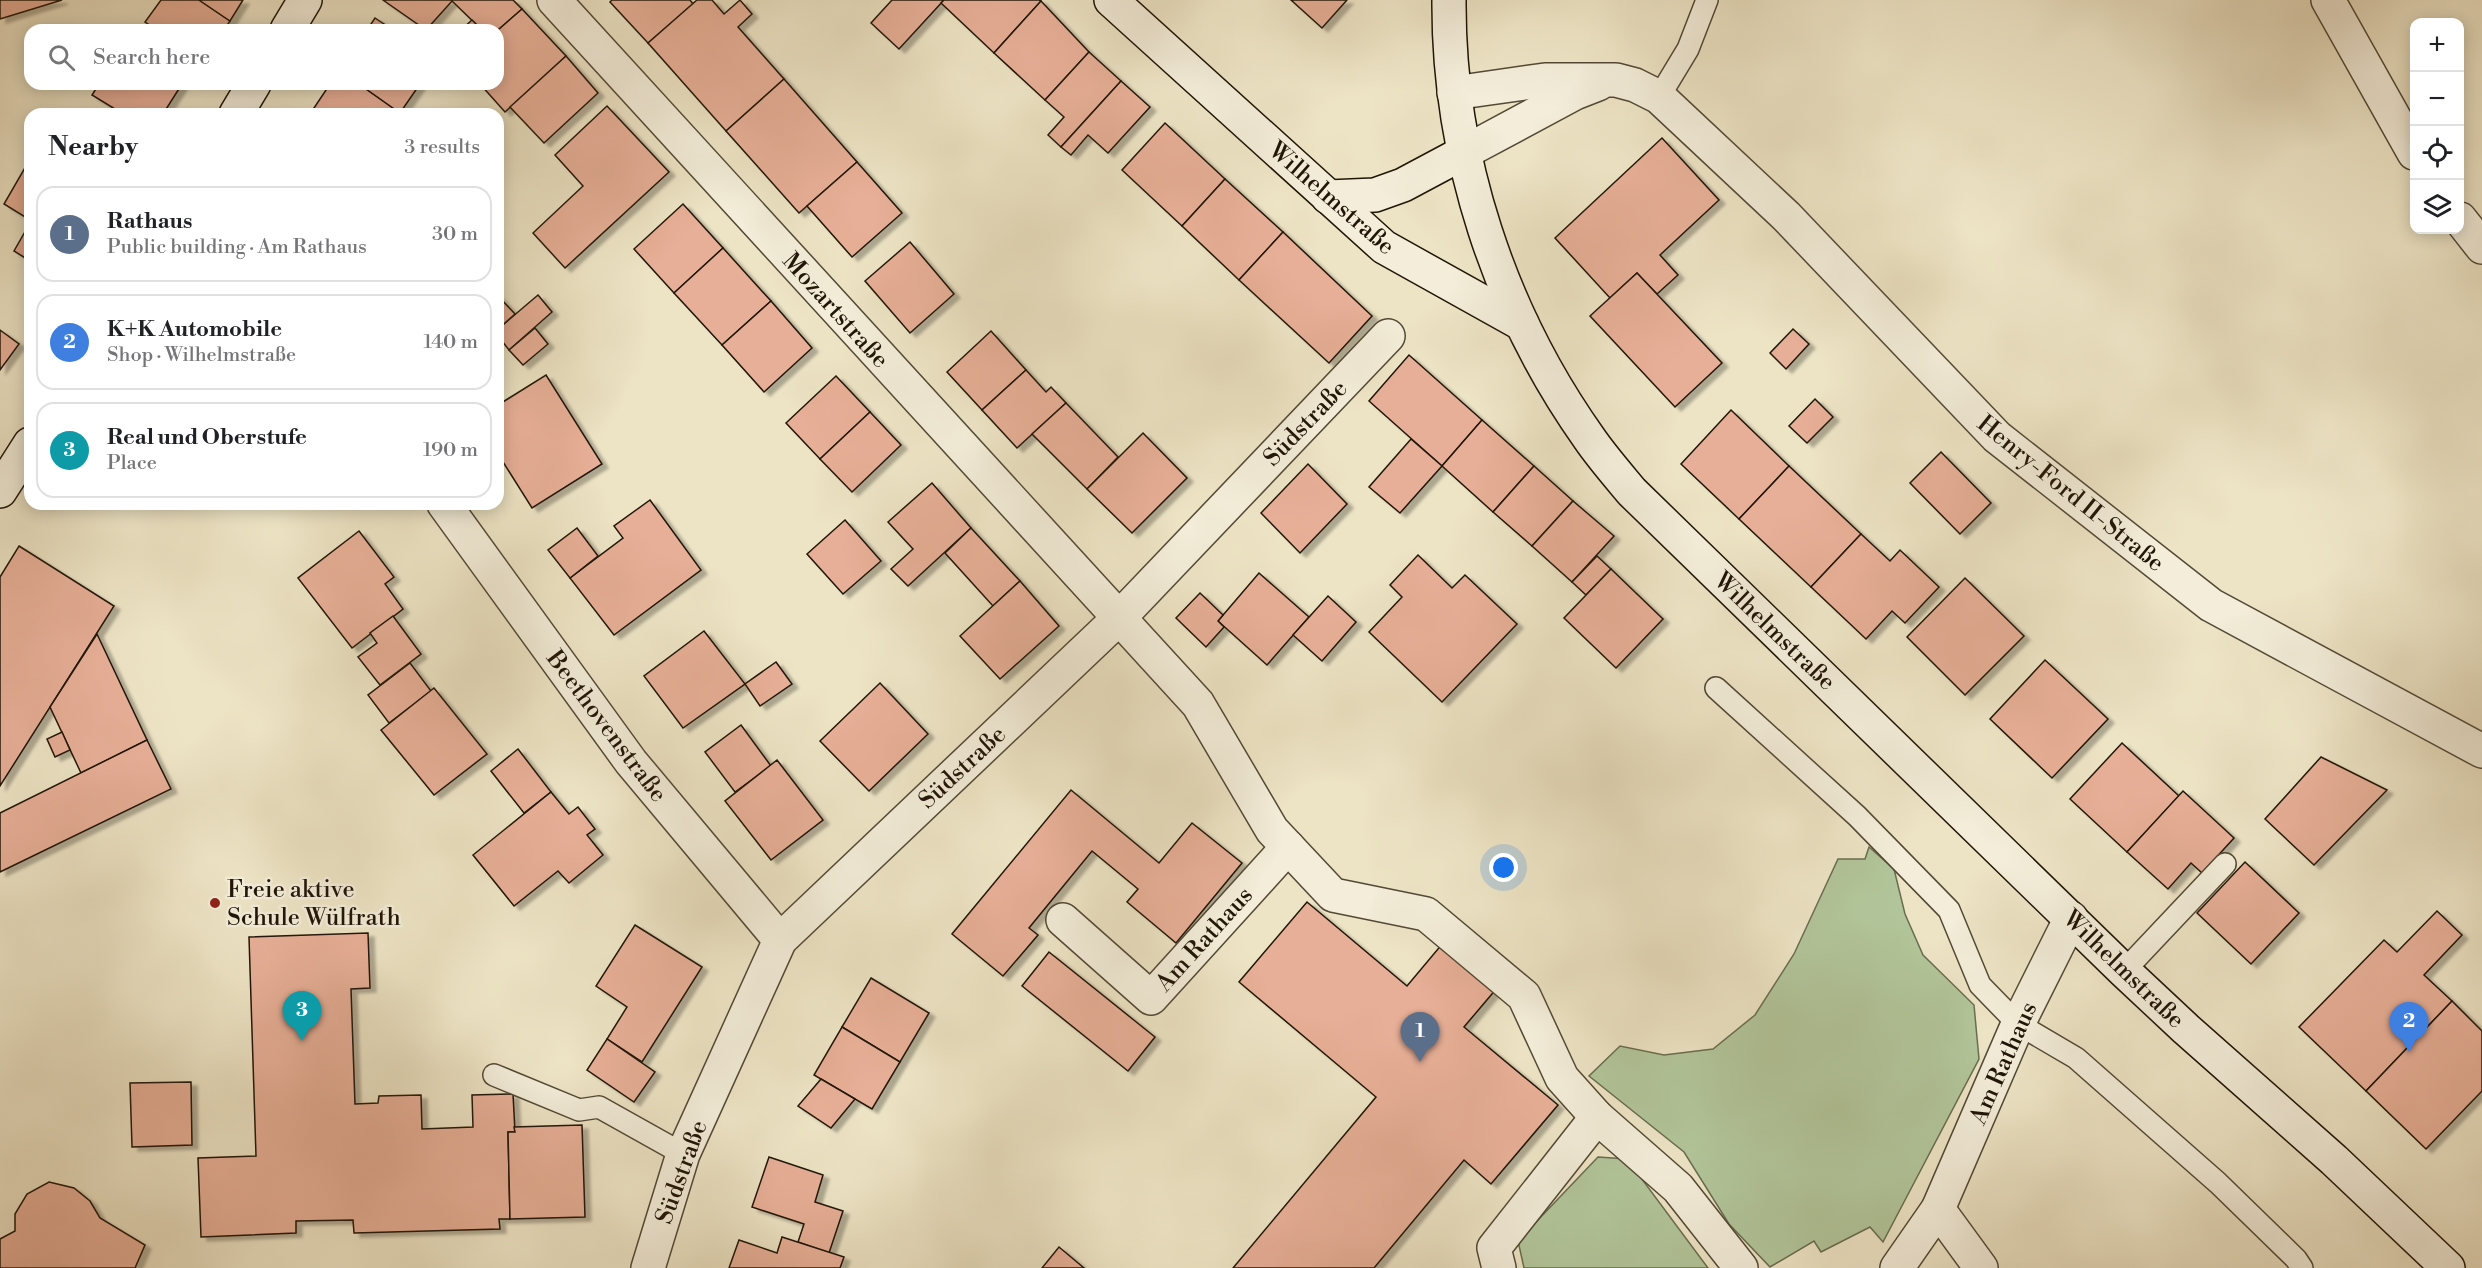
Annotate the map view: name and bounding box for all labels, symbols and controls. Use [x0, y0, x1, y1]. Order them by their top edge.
map controls [2410, 18, 2464, 234]
button: + [2410, 18, 2464, 72]
search box [24, 24, 504, 90]
icon: search [45, 41, 78, 74]
text: Search here [93, 44, 210, 71]
button: − [2410, 72, 2464, 126]
button: locate [2410, 126, 2464, 180]
text: Nearby [48, 131, 138, 163]
text: 3 results [404, 135, 480, 160]
street label: Wilhelmstraße [1261, 135, 1401, 262]
button: layers [2410, 180, 2464, 234]
text: Rathaus [107, 208, 192, 235]
text: 1 [65, 222, 74, 247]
text: 30 m [432, 222, 478, 247]
text: Public building · Am Rathaus [107, 235, 367, 260]
street label: Mozartstraße [776, 247, 895, 375]
text: K+K Automobile [107, 316, 282, 343]
text: 2 [63, 330, 76, 355]
text: 140 m [423, 330, 478, 355]
text: Shop · Wilhelmstraße [107, 343, 296, 368]
street label: Südstraße [1257, 374, 1354, 473]
street label: Henry-Ford II-Straße [1971, 409, 2170, 579]
text: Real und Oberstufe [107, 424, 307, 451]
text: 3 [63, 438, 76, 463]
text: 190 m [423, 438, 478, 463]
text: Place [107, 451, 157, 476]
street label: Wilhelmstraße [1706, 565, 1841, 697]
street label: Beethovenstraße [539, 644, 673, 808]
street label: Südstraße [913, 720, 1013, 816]
your location [1489, 853, 1518, 882]
place label: Freie aktive Schule Wülfrath [227, 875, 401, 933]
street label: Am Rathaus [1149, 881, 1260, 999]
marker: Freie aktive Schule Wülfrath [208, 896, 222, 910]
street label: Wilhelmstraße [2055, 903, 2190, 1035]
pin: 3 [282, 992, 322, 1041]
street label: Am Rathaus [1963, 997, 2044, 1130]
pin: 2 [2390, 1002, 2428, 1052]
pin: 1 [1400, 1012, 1440, 1062]
street label: Südstraße [649, 1116, 715, 1228]

